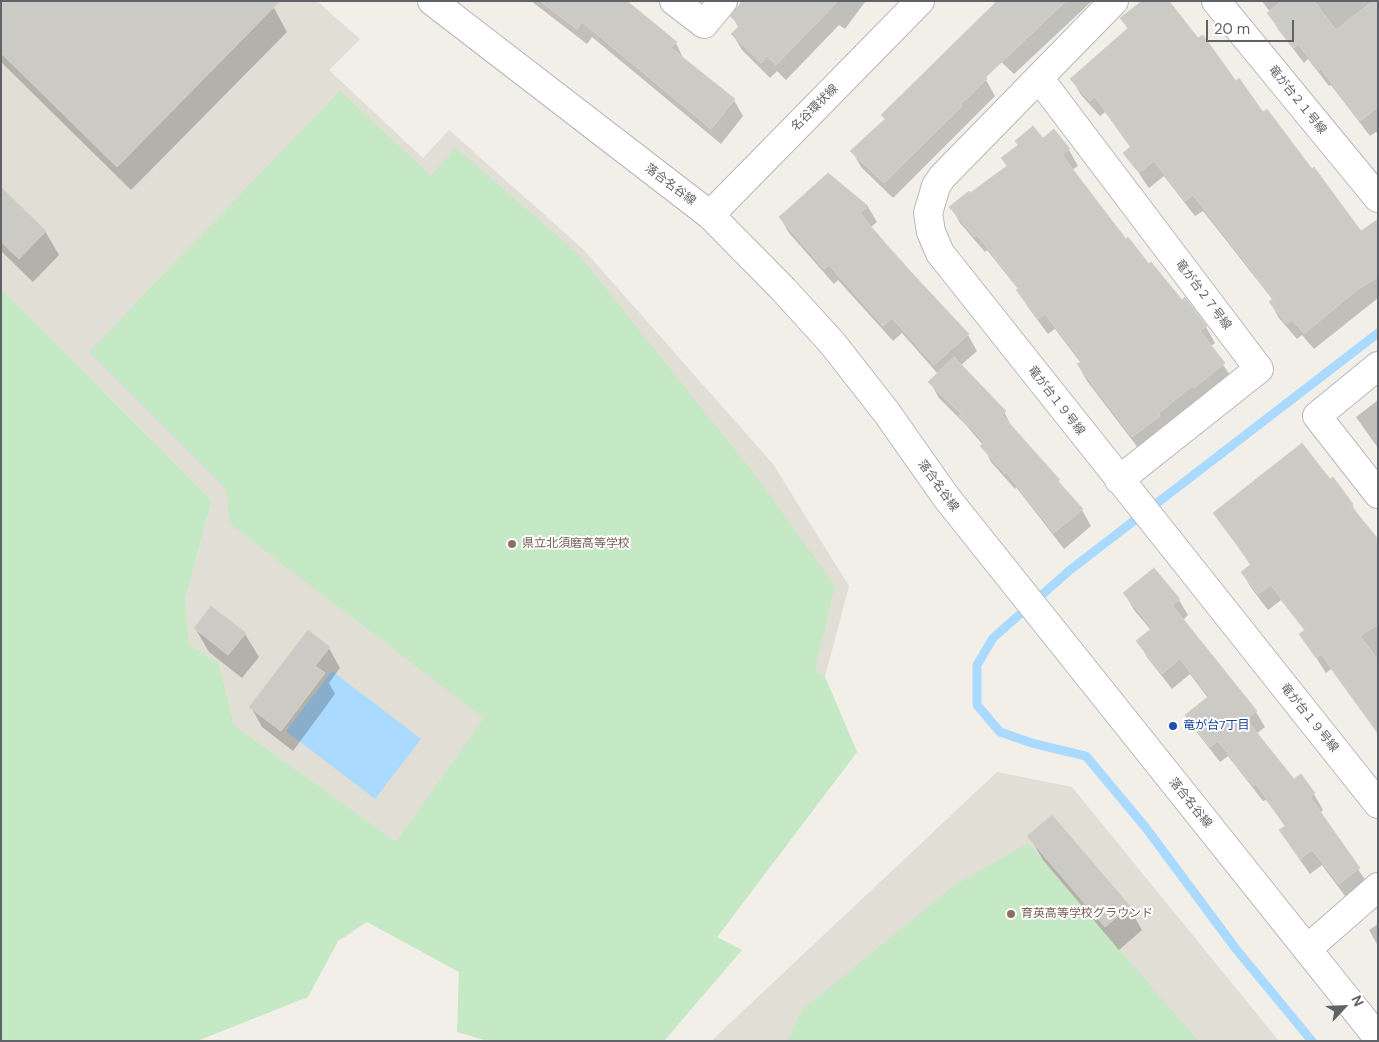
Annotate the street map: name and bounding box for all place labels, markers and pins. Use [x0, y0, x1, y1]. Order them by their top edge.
place label: 県立北須磨高等学校 [522, 537, 630, 551]
marker: 県立北須磨高等学校 [506, 538, 518, 550]
place label: 竜が台7丁目 [1183, 719, 1249, 733]
marker: 竜が台7丁目 [1167, 720, 1179, 732]
place label: 育英高等学校グラウンド [1021, 907, 1153, 921]
marker: 育英高等学校グラウンド [1005, 908, 1017, 920]

